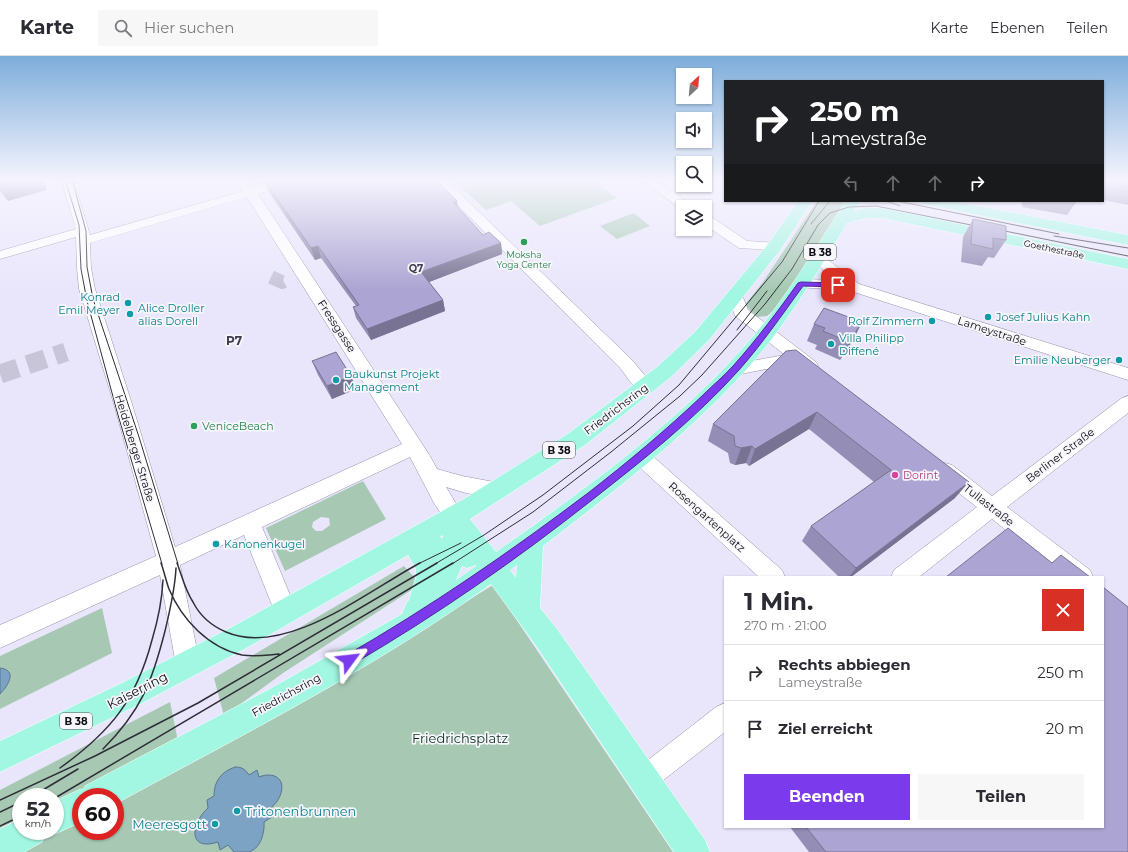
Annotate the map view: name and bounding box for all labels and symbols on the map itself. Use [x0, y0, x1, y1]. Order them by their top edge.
north arrow [676, 68, 712, 104]
marker: Moksha Yoga Center [519, 237, 529, 247]
street label: Goethestraße [1023, 237, 1086, 261]
road number: B 38 [804, 244, 836, 260]
place label: Moksha Yoga Center [497, 249, 552, 270]
district label: Q7 [409, 262, 423, 275]
pin [821, 268, 855, 302]
place label: Konrad Emil Meyer [58, 290, 120, 317]
street label: Fressgasse [315, 297, 359, 355]
marker: Konrad Emil Meyer [123, 298, 133, 308]
place label: Alice Droller alias Dorell [138, 301, 205, 328]
marker: Alice Droller alias Dorell [125, 309, 135, 319]
place label: Josef Julius Kahn [995, 310, 1091, 324]
marker: Josef Julius Kahn [983, 312, 993, 322]
street label: Lameystraße [956, 313, 1028, 349]
place label: Rolf Zimmern [848, 314, 924, 328]
marker: Rolf Zimmern [927, 316, 937, 326]
place label: Villa Philipp Diffené [839, 331, 904, 358]
district label: P7 [226, 333, 243, 348]
marker: Villa Philipp Diffené [826, 339, 836, 349]
place label: Emilie Neuberger [1014, 353, 1111, 367]
marker: Emilie Neuberger [1114, 355, 1124, 365]
place label: Baukunst Projekt Management [344, 367, 440, 394]
marker: Baukunst Projekt Management [331, 375, 341, 385]
street label: Friedrichsring [581, 380, 651, 438]
street label: Heidelberger Straße [112, 393, 158, 504]
place label: VeniceBeach [202, 419, 274, 433]
marker: VeniceBeach [189, 421, 199, 431]
street label: Berliner Straße [1023, 424, 1097, 485]
road number: B 38 [543, 442, 575, 458]
place label: Dorint [903, 468, 939, 482]
marker: Dorint [890, 470, 900, 480]
street label: Rosengartenplatz [666, 479, 748, 555]
street label: Tullastraße [961, 481, 1017, 529]
place label: Kanonenkugel [224, 537, 305, 551]
marker: Kanonenkugel [211, 539, 221, 549]
position arrow [328, 639, 370, 681]
street label: Kaiserring [104, 668, 170, 712]
street label: Friedrichsring [249, 670, 323, 720]
road number: B 38 [60, 713, 92, 729]
park label: Friedrichsplatz [412, 730, 508, 746]
speed limit sign: 60 [72, 788, 124, 840]
place label: Tritonenbrunnen [245, 803, 356, 819]
marker: Tritonenbrunnen [232, 806, 242, 816]
place label: Meeresgott [132, 816, 207, 832]
marker: Meeresgott [210, 819, 220, 829]

